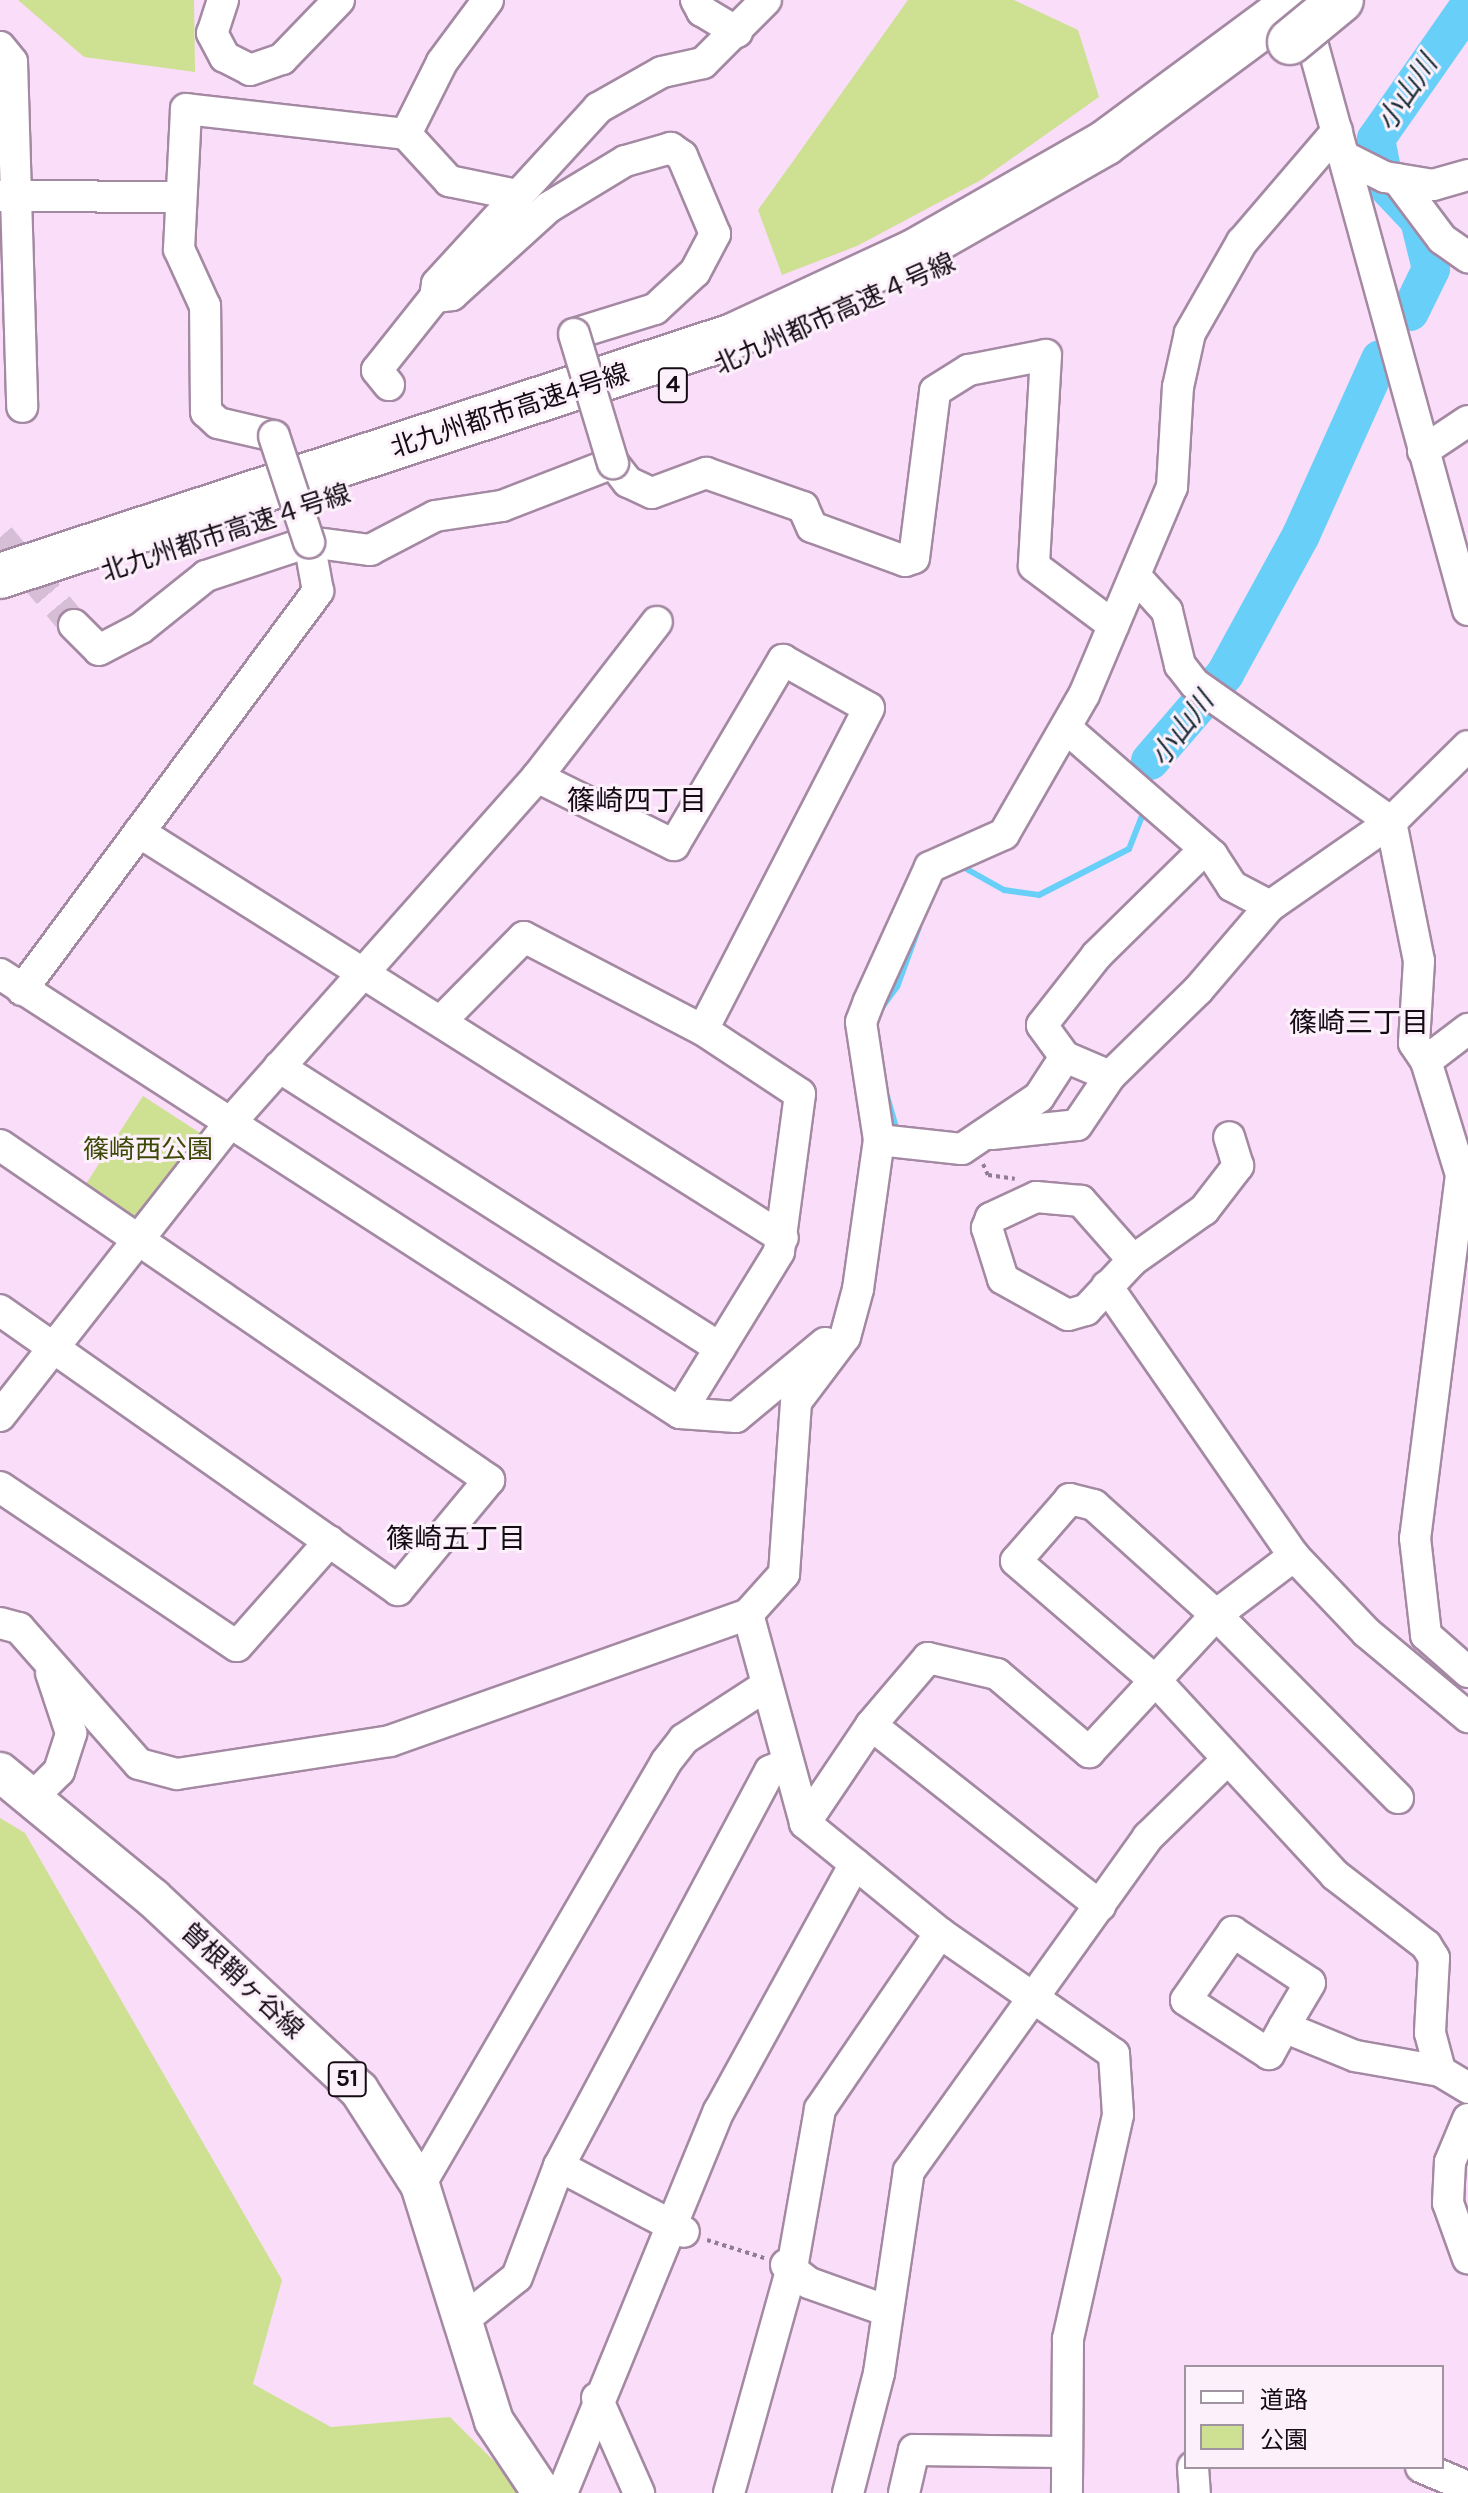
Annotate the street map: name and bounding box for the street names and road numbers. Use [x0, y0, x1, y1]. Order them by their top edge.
street label: 北九州都市高速４号線 [710, 247, 960, 381]
street label: 北九州都市高速4号線 [387, 358, 633, 464]
road number: 4 [657, 365, 689, 405]
street label: 北九州都市高速４号線 [98, 478, 354, 588]
street label: 曽根鞘ヶ谷線 [174, 1916, 310, 2046]
road number: 51 [327, 2059, 367, 2099]

